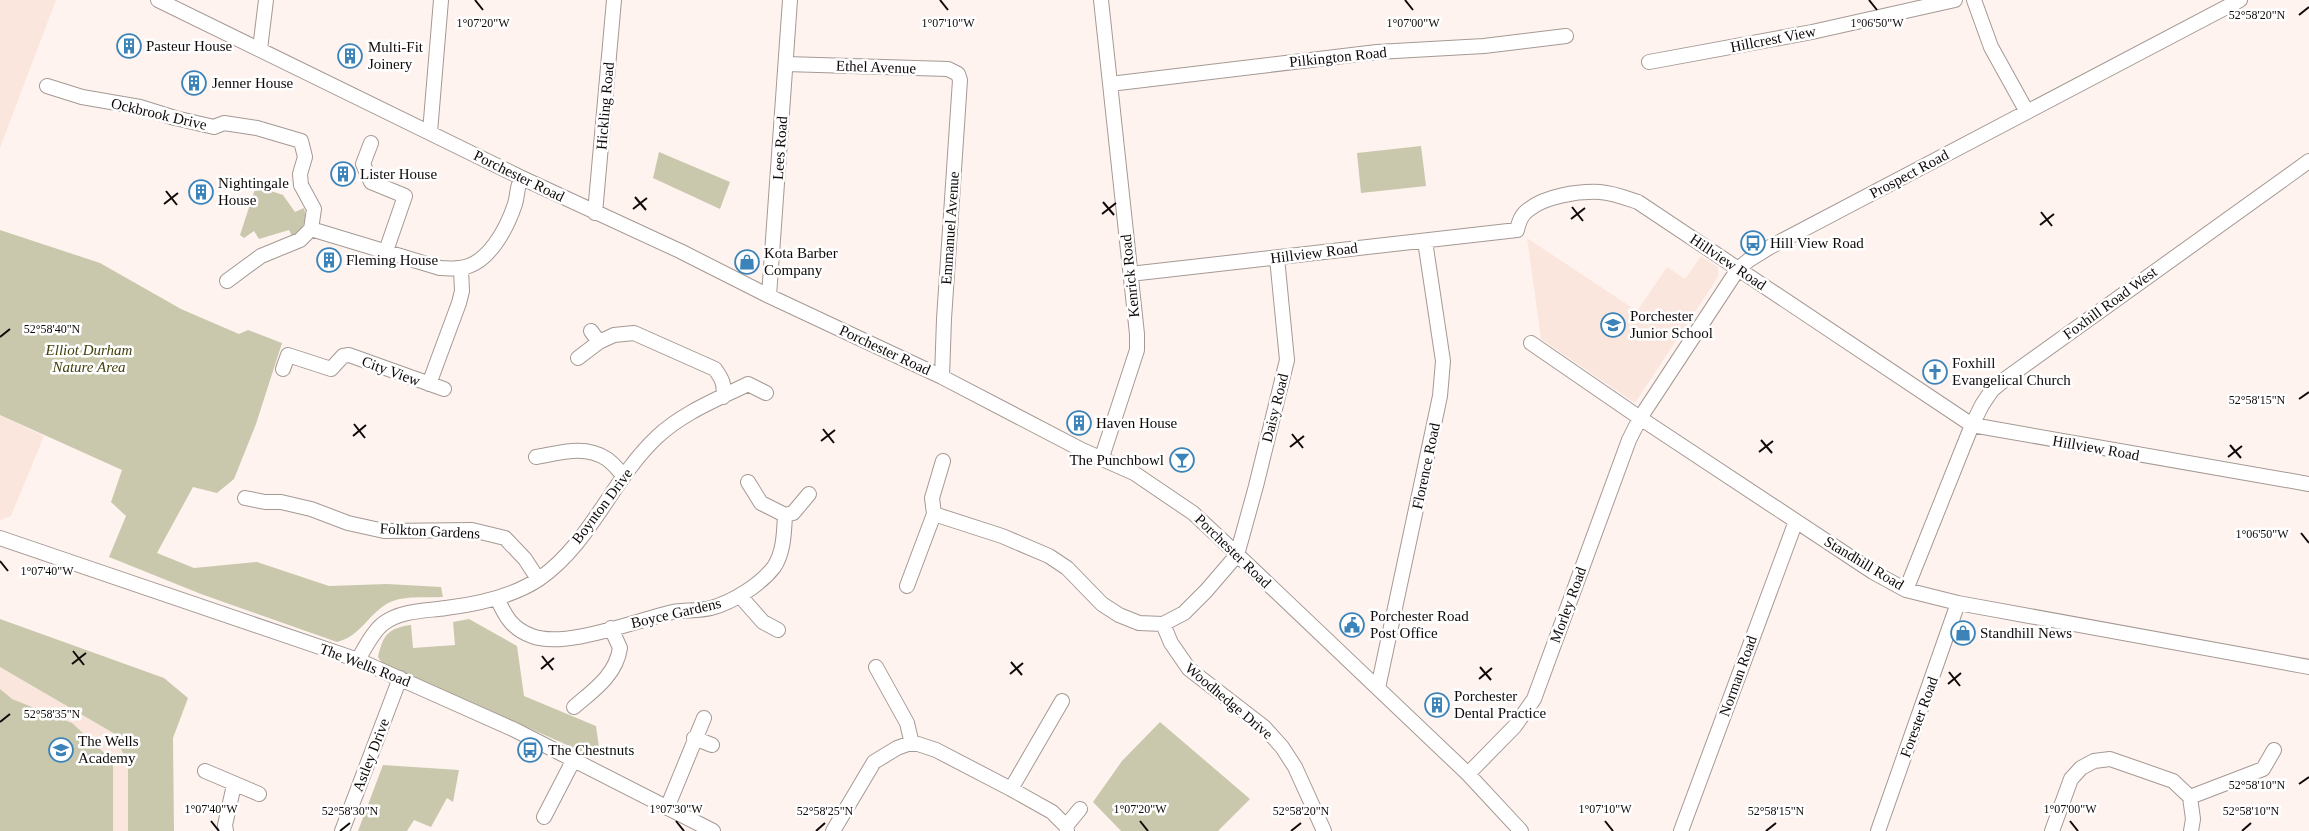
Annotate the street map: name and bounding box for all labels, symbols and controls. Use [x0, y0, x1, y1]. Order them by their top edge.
text: 52°58'20"N [2229, 8, 2286, 22]
text: 1°07'20"W [456, 16, 510, 30]
text: 1°07'10"W [921, 16, 975, 30]
text: 1°07'00"W [1386, 16, 1440, 30]
text: 1°06'50"W [1850, 16, 1904, 30]
street label: Hillcrest View [1729, 23, 1817, 55]
building icon: Pasteur House [116, 33, 142, 59]
place label: Pasteur House [146, 38, 233, 54]
place label: Multi-Fit Joinery [368, 39, 424, 72]
building icon: Multi-Fit Joinery [337, 43, 363, 69]
street label: Pilkington Road [1288, 44, 1388, 70]
street label: Ethel Avenue [836, 58, 917, 76]
street label: Hickling Road [593, 61, 617, 150]
building icon: Jenner House [181, 70, 207, 96]
place label: Jenner House [212, 75, 294, 91]
street label: Ockbrook Drive [110, 95, 209, 133]
street label: Lees Road [770, 115, 790, 180]
street label: Prospect Road [1867, 146, 1952, 202]
street label: Porchester Road [471, 147, 567, 205]
building icon: Lister House [330, 161, 356, 187]
place label: Lister House [360, 166, 437, 182]
street label: Emmanuel Avenue [938, 171, 962, 285]
place label: Nightingale House [218, 175, 289, 208]
building icon: Nightingale House [188, 179, 214, 205]
bus stop icon: Hill View Road [1740, 230, 1766, 256]
street label: Hillview Road [1687, 231, 1769, 293]
street label: Kenrick Road [1118, 233, 1142, 318]
place label: Hill View Road [1770, 235, 1864, 251]
street label: Hillview Road [1269, 240, 1359, 266]
place label: Kota Barber Company [764, 245, 838, 278]
building icon: Fleming House [316, 247, 342, 273]
shop icon: Kota Barber Company [734, 249, 760, 275]
place label: Fleming House [346, 252, 438, 268]
street label: Foxhill Road West [2060, 263, 2161, 342]
place label: Porchester Junior School [1630, 308, 1713, 341]
school or university icon: Porchester Junior School [1600, 312, 1626, 338]
text: 52°58'40"N [24, 322, 81, 336]
street label: Porchester Road [837, 322, 934, 378]
park label: Elliot Durham Nature Area [45, 342, 133, 375]
street label: City View [360, 353, 423, 389]
place label: Foxhill Evangelical Church [1952, 355, 2071, 388]
church icon: Foxhill Evangelical Church [1922, 359, 1948, 385]
street label: Daisy Road [1259, 371, 1291, 444]
text: 52°58'15"N [2229, 393, 2286, 407]
building icon: Haven House [1066, 410, 1092, 436]
place label: Haven House [1096, 415, 1178, 431]
street label: Florence Road [1409, 421, 1443, 511]
street label: Hillview Road [2051, 432, 2141, 464]
bar icon: The Punchbowl [1169, 447, 1195, 473]
place label: The Punchbowl [1069, 452, 1164, 468]
street label: Boynton Drive [569, 465, 636, 547]
street label: Porchester Road [1192, 511, 1274, 591]
street label: Folkton Gardens [379, 520, 481, 542]
text: 1°06'50"W [2235, 527, 2289, 541]
street label: Standhill Road [1821, 533, 1907, 593]
text: 1°07'40"W [20, 564, 74, 578]
street label: Morley Road [1547, 564, 1589, 645]
street label: Boyce Gardens [629, 595, 723, 631]
place label: Porchester Road Post Office [1370, 608, 1469, 641]
public building icon: Porchester Road Post Office [1339, 612, 1365, 638]
shop icon: Standhill News [1950, 620, 1976, 646]
place label: Standhill News [1980, 625, 2072, 641]
street label: Norman Road [1716, 633, 1760, 718]
street label: The Wells Road [317, 640, 413, 690]
street label: Woodhedge Drive [1182, 660, 1276, 742]
street label: Forester Road [1897, 674, 1941, 759]
place label: Porchester Dental Practice [1454, 688, 1546, 721]
building icon: Porchester Dental Practice [1424, 692, 1450, 718]
text: 52°58'35"N [24, 707, 81, 721]
street label: Astley Drive [350, 716, 392, 794]
place label: The Wells Academy [78, 733, 139, 766]
school or university icon: The Wells Academy [48, 737, 74, 763]
bus stop icon: The Chestnuts [517, 737, 543, 763]
place label: The Chestnuts [548, 742, 634, 758]
text: 52°58'10"N [2229, 778, 2286, 792]
text: 1°07'40"W [184, 802, 238, 816]
text: 1°07'30"W [649, 802, 703, 816]
text: 1°07'20"W [1113, 802, 1167, 816]
text: 1°07'10"W [1578, 802, 1632, 816]
text: 1°07'00"W [2043, 802, 2097, 816]
text: 52°58'30"N [322, 804, 379, 818]
text: 52°58'25"N [797, 804, 854, 818]
text: 52°58'20"N [1273, 804, 1330, 818]
text: 52°58'15"N [1748, 804, 1805, 818]
text: 52°58'10"N [2223, 804, 2280, 818]

